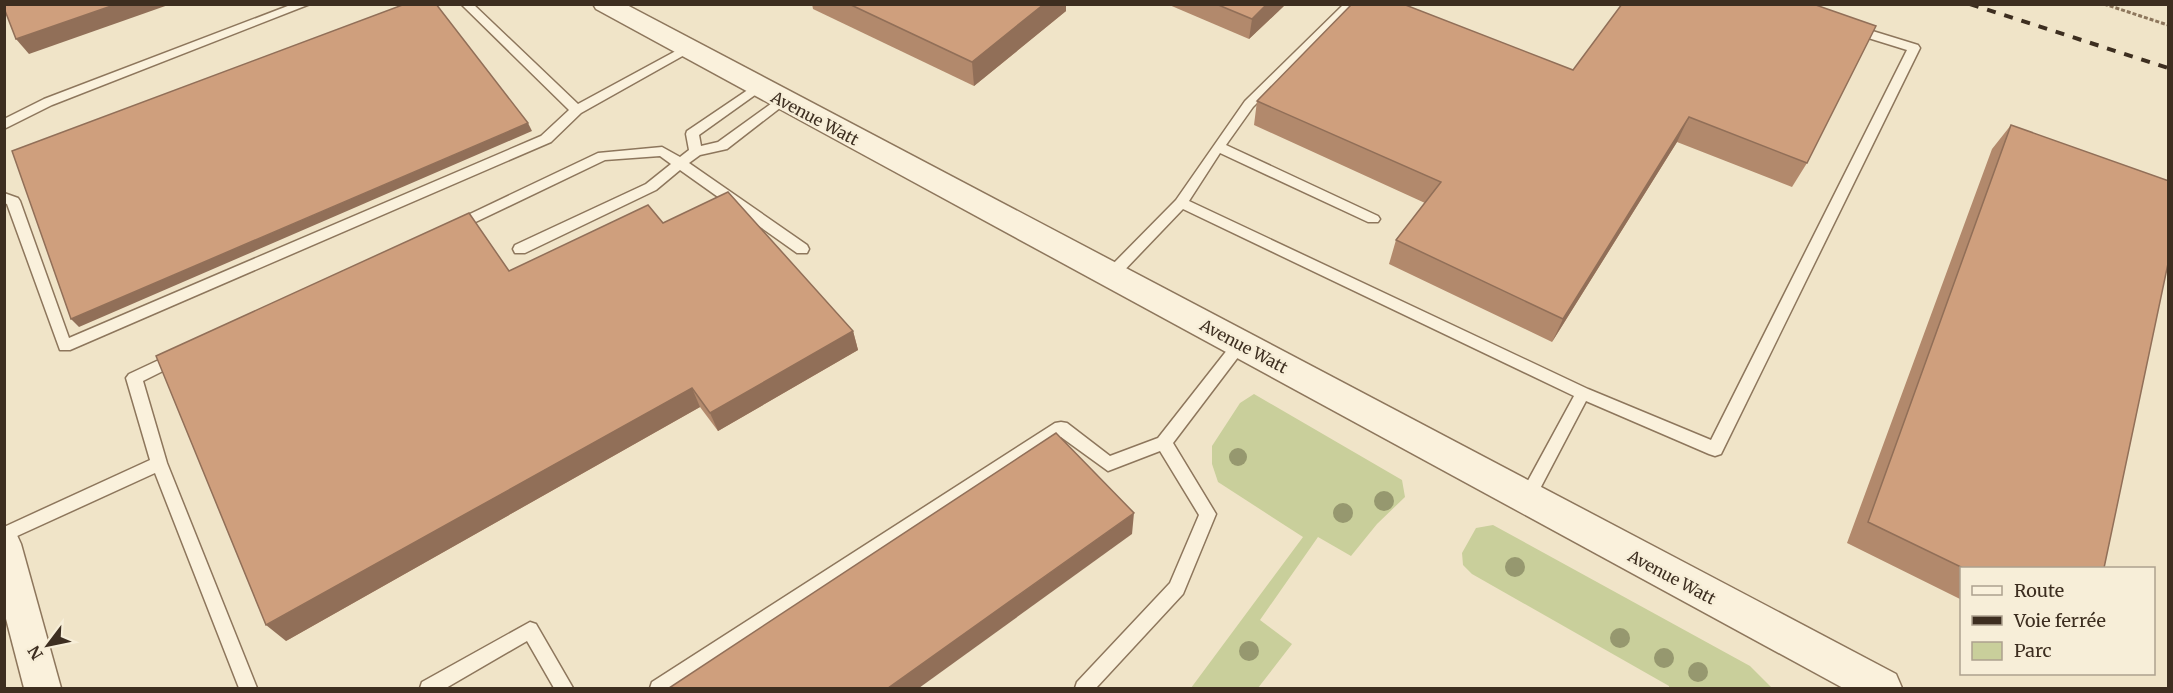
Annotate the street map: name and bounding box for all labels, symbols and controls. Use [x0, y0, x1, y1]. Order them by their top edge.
street label: Avenue Watt [767, 86, 863, 150]
street label: Avenue Watt [1196, 314, 1292, 378]
street label: Avenue Watt [1624, 545, 1720, 609]
legend [1960, 567, 2155, 675]
text: Route [2014, 579, 2064, 602]
text: Voie ferrée [2013, 609, 2106, 632]
north arrow [18, 615, 78, 675]
text: Parc [2014, 639, 2052, 662]
text: N [23, 642, 47, 664]

